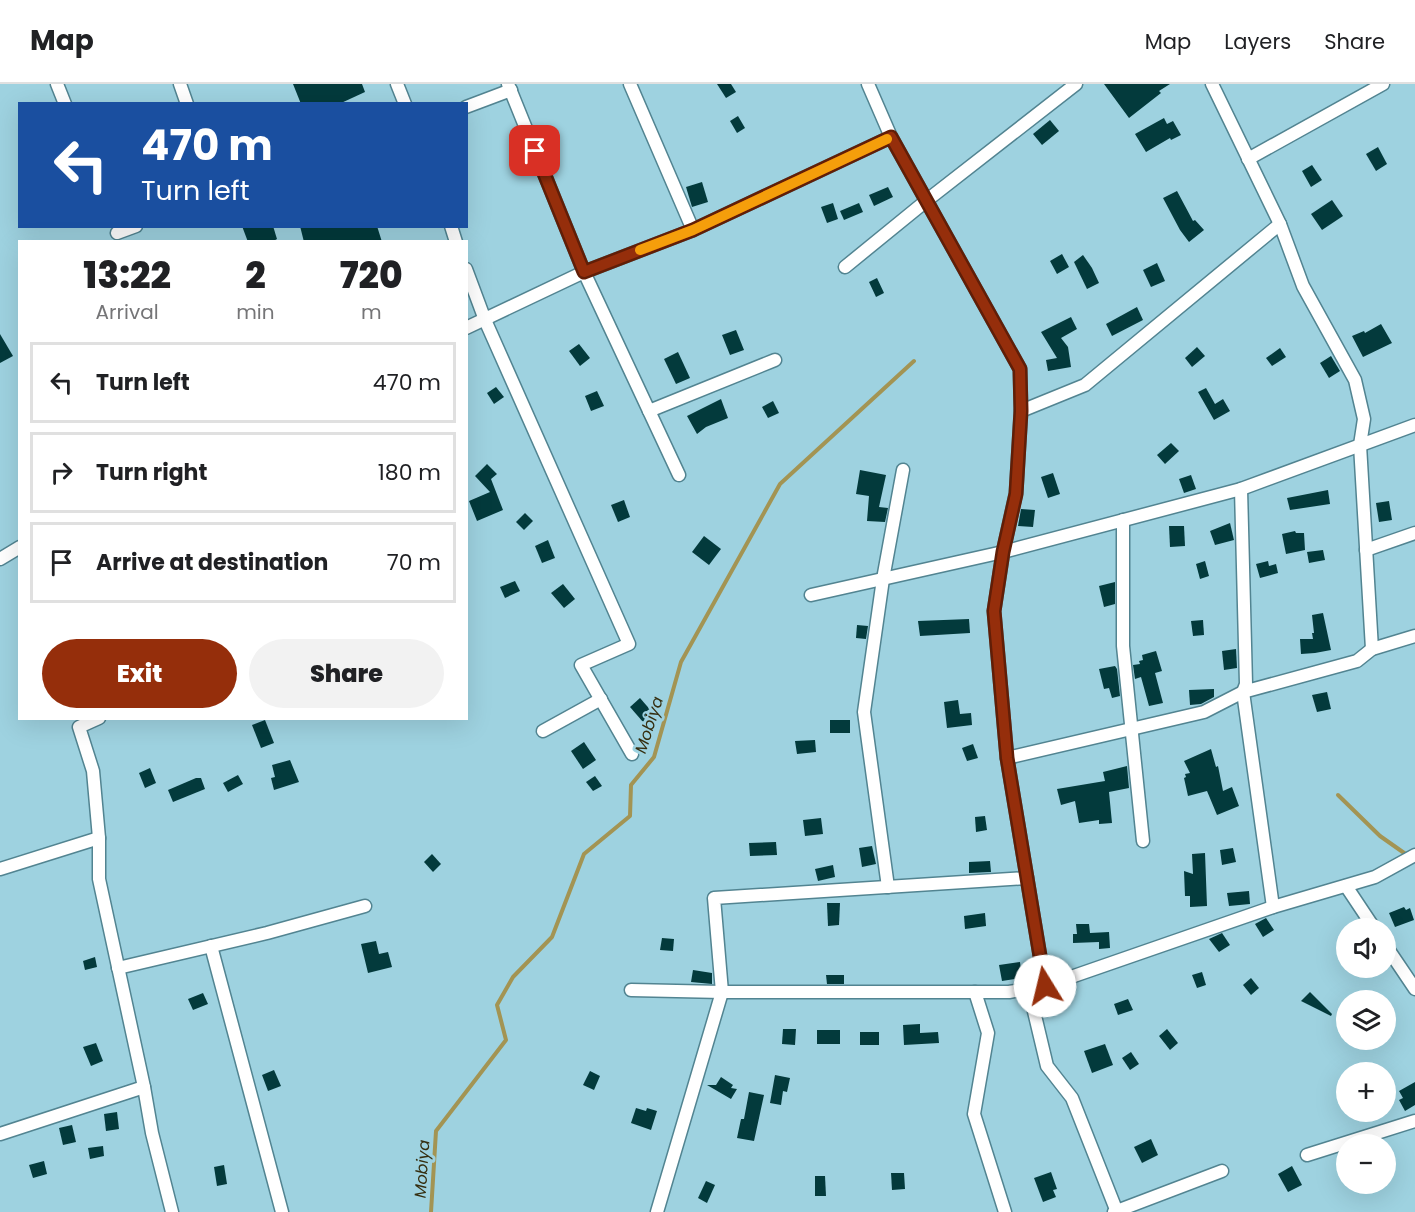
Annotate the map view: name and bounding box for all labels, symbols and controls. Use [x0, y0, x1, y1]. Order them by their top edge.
text: Map [30, 21, 94, 60]
text: Map [1145, 27, 1191, 56]
text: Layers [1224, 27, 1291, 56]
text: Share [1324, 27, 1385, 56]
text: 470 m [141, 116, 273, 175]
pin [509, 125, 560, 176]
icon: left [42, 126, 120, 204]
icon: arrive [518, 134, 551, 167]
text: Turn left [141, 172, 250, 209]
text: 13:22 [83, 250, 171, 301]
text: 2 [245, 250, 266, 301]
text: 720 [340, 250, 403, 301]
text: Arrival [96, 298, 159, 326]
text: min [236, 298, 275, 326]
text: m [361, 298, 382, 326]
icon: left [45, 366, 78, 399]
text: Turn left [96, 367, 190, 398]
text: 470 m [373, 367, 441, 398]
icon: right [45, 456, 78, 489]
text: Turn right [96, 457, 207, 488]
text: 180 m [378, 457, 441, 488]
icon: arrive [45, 546, 78, 579]
text: Arrive at destination [96, 547, 328, 578]
text: 70 m [387, 547, 441, 578]
button: Exit [42, 639, 237, 708]
button: Share [249, 639, 444, 708]
water label: Mobiya [629, 693, 669, 756]
map controls [1336, 918, 1396, 1194]
button: sound [1336, 918, 1396, 978]
position arrow [1013, 954, 1077, 1018]
button: layers [1336, 990, 1396, 1050]
button: + [1336, 1062, 1396, 1122]
button: − [1336, 1134, 1396, 1194]
water label: Mobiya [408, 1139, 436, 1199]

